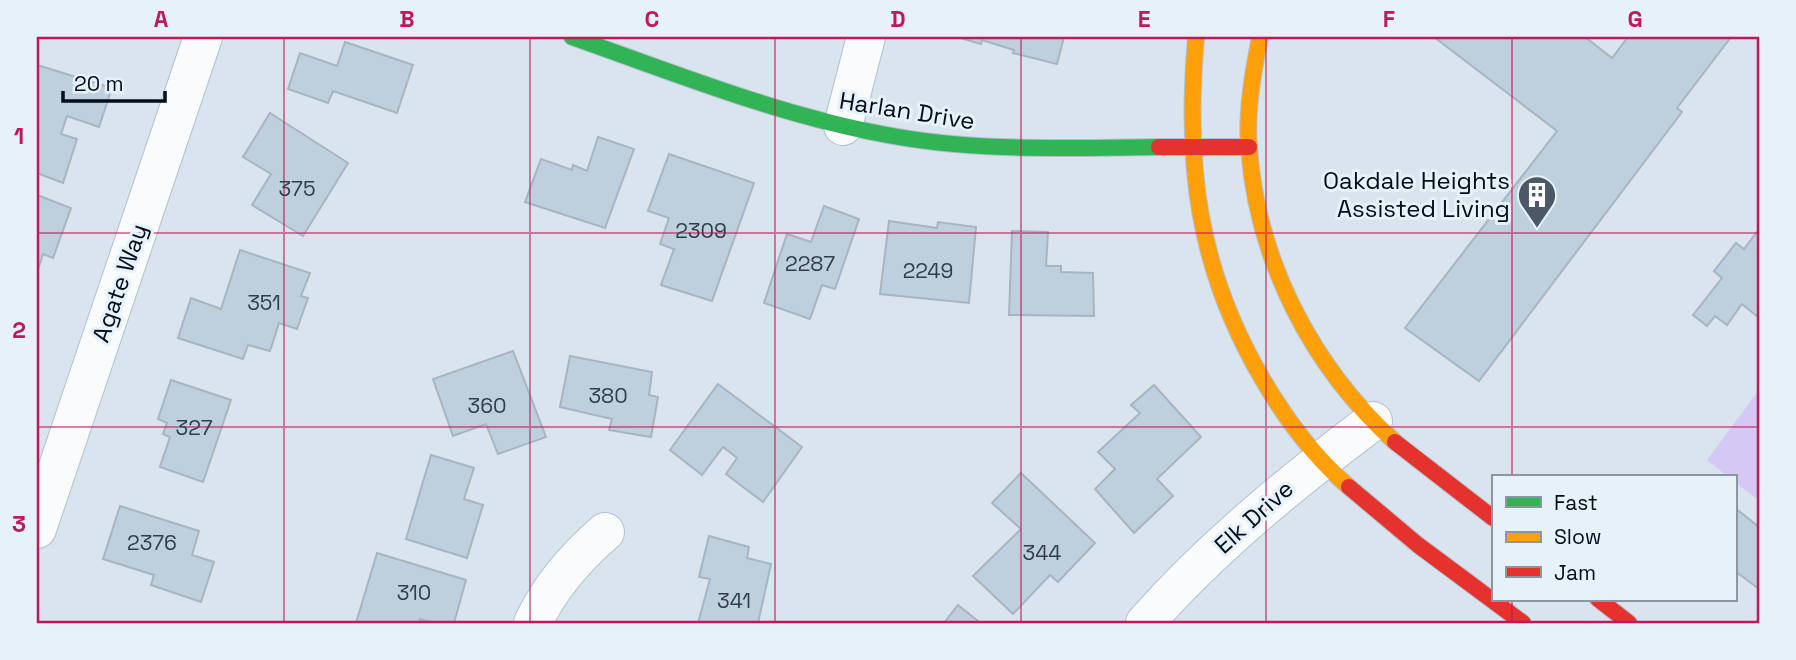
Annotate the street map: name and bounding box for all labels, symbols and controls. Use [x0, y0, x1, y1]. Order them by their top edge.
text: A [154, 4, 169, 34]
text: B [399, 4, 415, 34]
text: C [645, 4, 659, 34]
text: D [890, 4, 906, 34]
text: E [1138, 4, 1150, 34]
text: F [1383, 4, 1395, 34]
text: G [1627, 4, 1643, 34]
scale bar [63, 60, 164, 104]
text: 20 m [74, 70, 124, 97]
street label: Harlan Drive [837, 85, 977, 137]
text: 1 [14, 121, 24, 151]
place label: Oakdale Heights Assisted Living [1323, 165, 1510, 224]
building icon: Oakdale Heights Assisted Living [1516, 174, 1558, 229]
house number: 375 [278, 175, 316, 202]
house number: 2309 [675, 217, 727, 244]
street label: Agate Way [85, 219, 154, 346]
house number: 2287 [785, 250, 835, 277]
house number: 2249 [903, 257, 953, 284]
house number: 351 [247, 289, 281, 316]
text: 2 [12, 315, 26, 345]
house number: 380 [588, 382, 628, 409]
house number: 360 [468, 392, 507, 419]
house number: 327 [175, 414, 213, 441]
street label: Elk Drive [1208, 473, 1300, 560]
legend [1492, 475, 1736, 600]
text: Fast [1554, 489, 1598, 516]
text: 3 [12, 509, 26, 539]
text: Slow [1554, 523, 1602, 550]
house number: 2376 [127, 529, 177, 556]
house number: 344 [1023, 539, 1061, 566]
text: Jam [1554, 559, 1596, 586]
house number: 310 [397, 579, 431, 606]
house number: 341 [717, 587, 751, 614]

